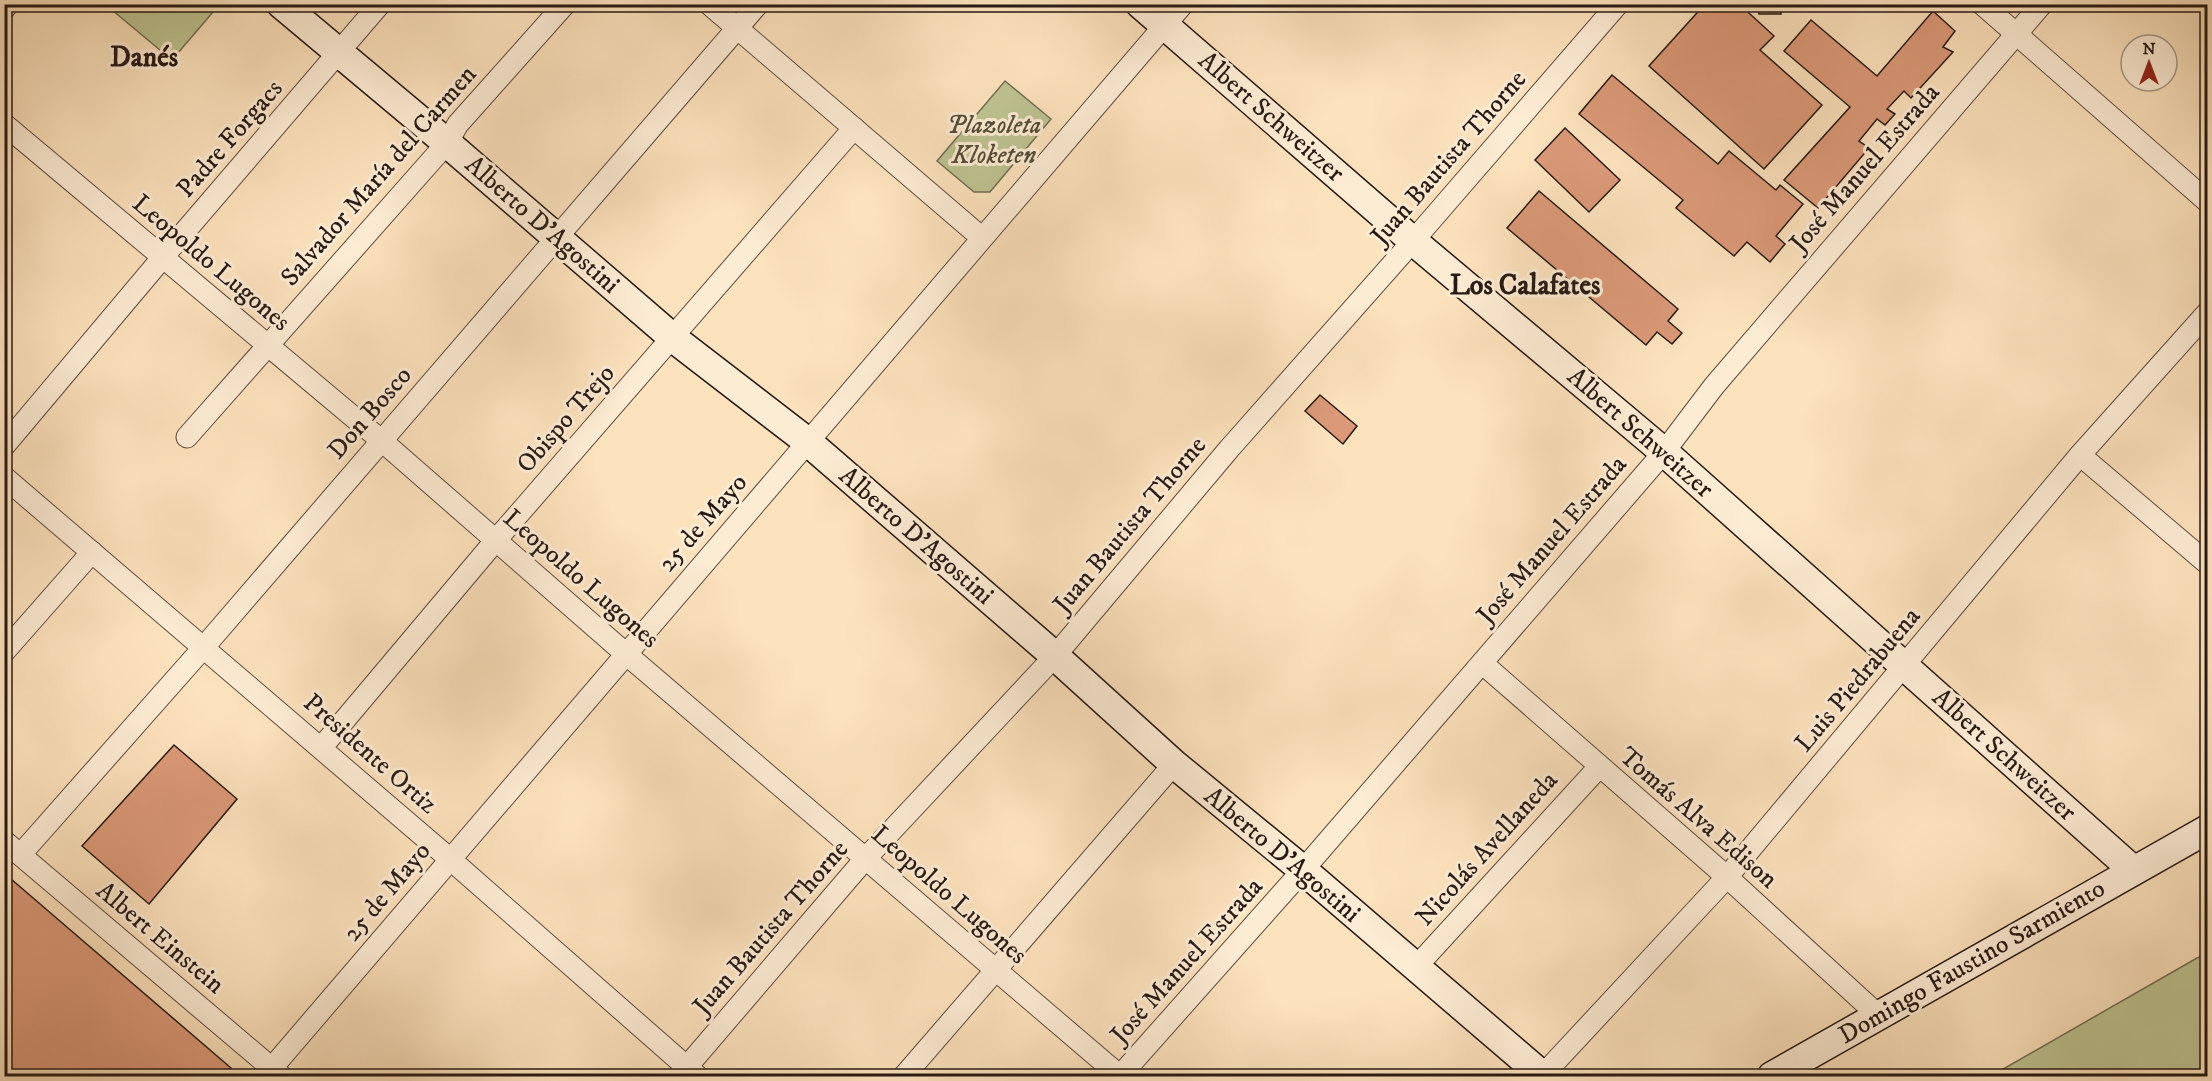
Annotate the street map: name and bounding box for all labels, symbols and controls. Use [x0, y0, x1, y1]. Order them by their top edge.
north arrow [2119, 33, 2179, 93]
text: N [2142, 39, 2156, 59]
district label: Danés [110, 40, 179, 75]
street label: Albert Schweitzer [1191, 44, 1351, 190]
street label: Salvador María del Carmen [274, 58, 484, 293]
street label: Juan Bautista Thorne [1363, 64, 1534, 254]
street label: Padre Forgacs [170, 73, 290, 205]
street label: José Manuel Estrada [1781, 77, 1947, 261]
park label: Plazoleta Kloketen [947, 109, 1041, 172]
street label: Alberto D'Agostini [458, 149, 626, 301]
street label: Leopoldo Lugones [125, 187, 297, 339]
district label: Los Calafates [1450, 268, 1601, 303]
street label: Obispo Trejo [510, 358, 622, 480]
street label: Don Bosco [321, 360, 419, 466]
street label: Albert Schweitzer [1560, 360, 1720, 506]
street label: Juan Bautista Thorne [1045, 430, 1214, 622]
street label: José Manuel Estrada [1468, 449, 1634, 633]
street label: Alberto D'Agostini [832, 460, 1000, 612]
street label: 25 de Mayo [651, 467, 755, 579]
street label: Leopoldo Lugones [496, 502, 666, 656]
street label: Luis Piedrabuena [1788, 601, 1928, 759]
street label: Albert Schweitzer [1925, 681, 2083, 829]
street label: Presidente Ortiz [296, 687, 444, 821]
street label: Tomás Alva Edison [1612, 740, 1784, 896]
street label: Nicolás Avellaneda [1409, 765, 1565, 933]
street label: Alberto D'Agostini [1197, 780, 1367, 930]
street label: Leopoldo Lugones [864, 818, 1034, 972]
street label: Juan Bautista Thorne [685, 834, 856, 1024]
street label: 25 de Mayo [336, 835, 438, 949]
street label: José Manuel Estrada [1102, 871, 1270, 1053]
street label: Domingo Faustino Sarmiento [1833, 872, 2111, 1052]
street label: Albert Einstein [89, 875, 231, 1002]

